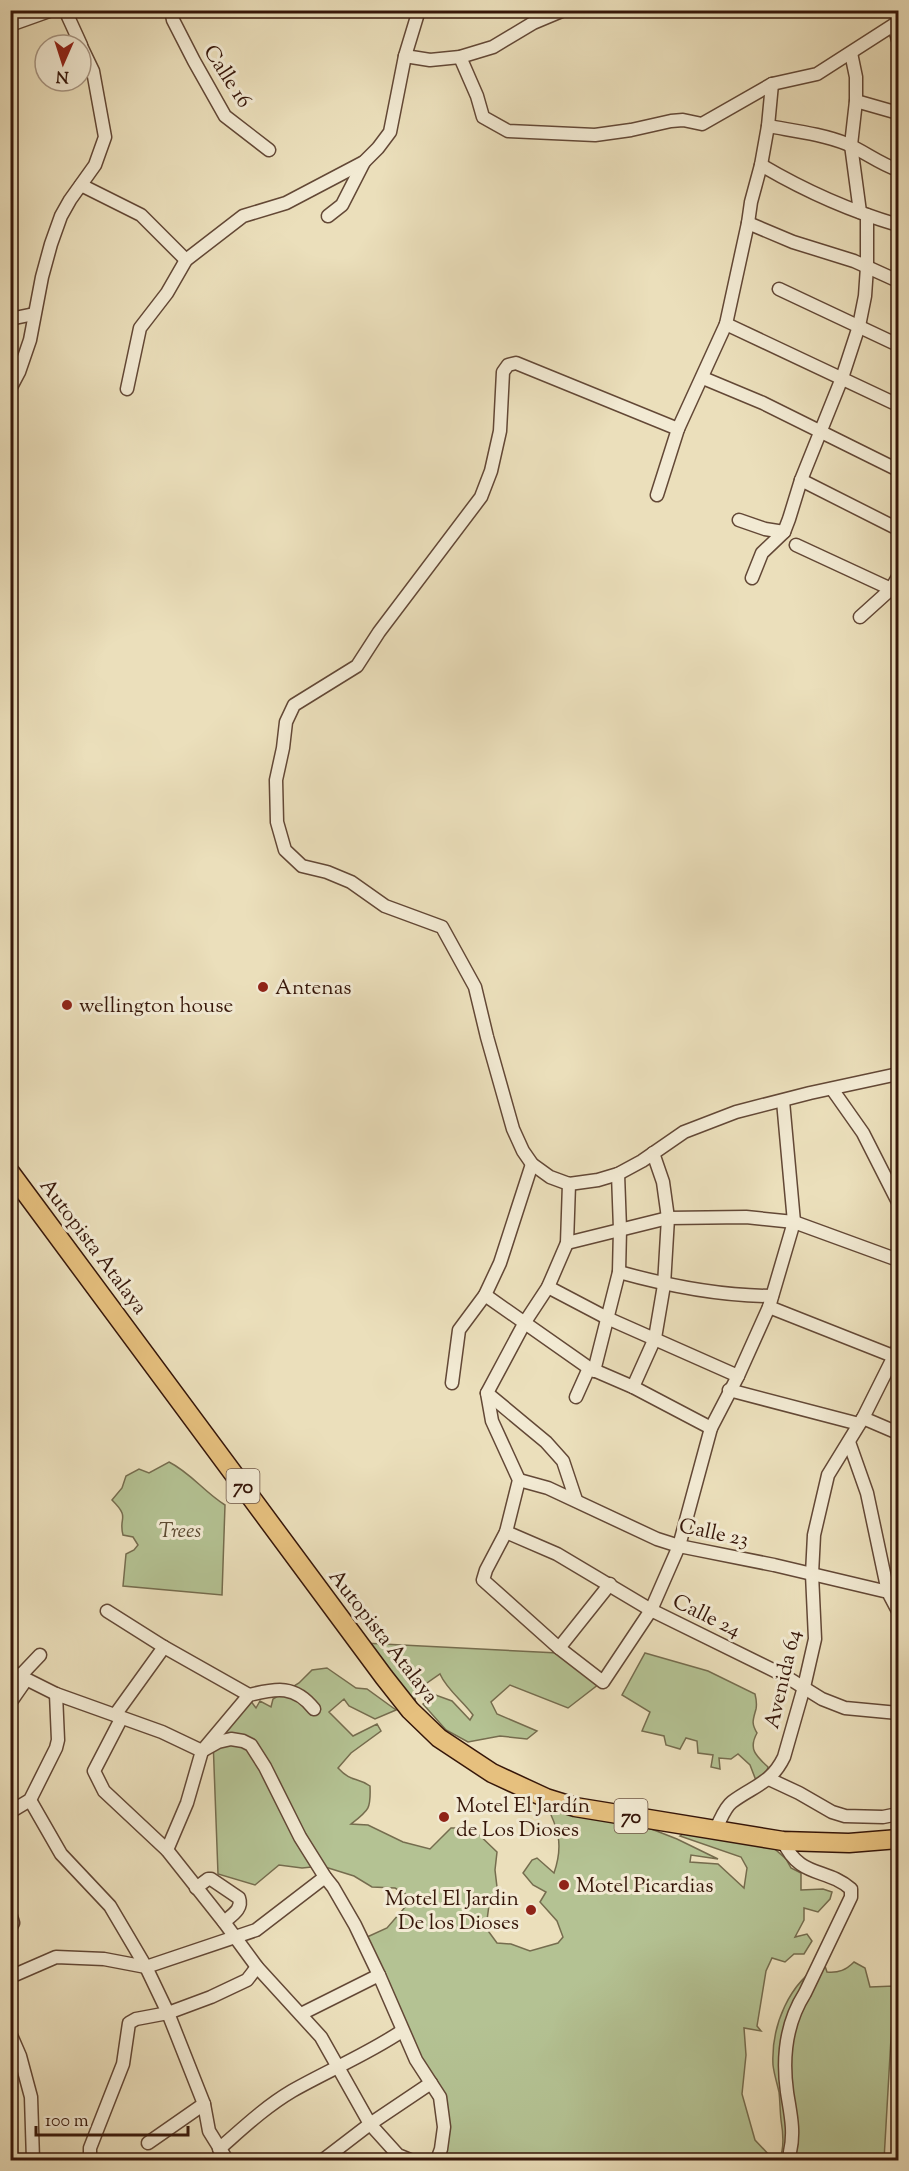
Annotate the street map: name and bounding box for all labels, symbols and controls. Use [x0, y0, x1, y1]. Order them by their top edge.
north arrow [33, 33, 93, 93]
street label: Calle 16 [195, 40, 258, 114]
text: N [55, 64, 69, 87]
place label: Antenas [275, 974, 352, 1004]
marker: Antenas [256, 980, 270, 994]
place label: wellington house [79, 992, 233, 1022]
marker: wellington house [60, 998, 74, 1012]
street label: Autopista Atalaya [31, 1173, 154, 1322]
road number: 70 [226, 1469, 260, 1503]
street label: Calle 23 [676, 1512, 751, 1556]
park label: Trees [159, 1517, 201, 1547]
street label: Autopista Atalaya [320, 1564, 445, 1711]
street label: Calle 24 [667, 1587, 745, 1646]
street label: Avenida 64 [758, 1627, 810, 1732]
place label: Motel El Jardín de Los Dioses [456, 1792, 590, 1846]
road number: 70 [614, 1799, 648, 1833]
marker: Motel El Jardín de Los Dioses [437, 1810, 451, 1824]
place label: Motel Picardias [576, 1872, 714, 1902]
marker: Motel Picardias [557, 1878, 571, 1892]
place label: Motel El Jardin De los Dioses [385, 1885, 519, 1939]
marker: Motel El Jardin De los Dioses [524, 1903, 538, 1917]
scale bar [36, 2099, 188, 2137]
text: 100 m [45, 2109, 89, 2135]

